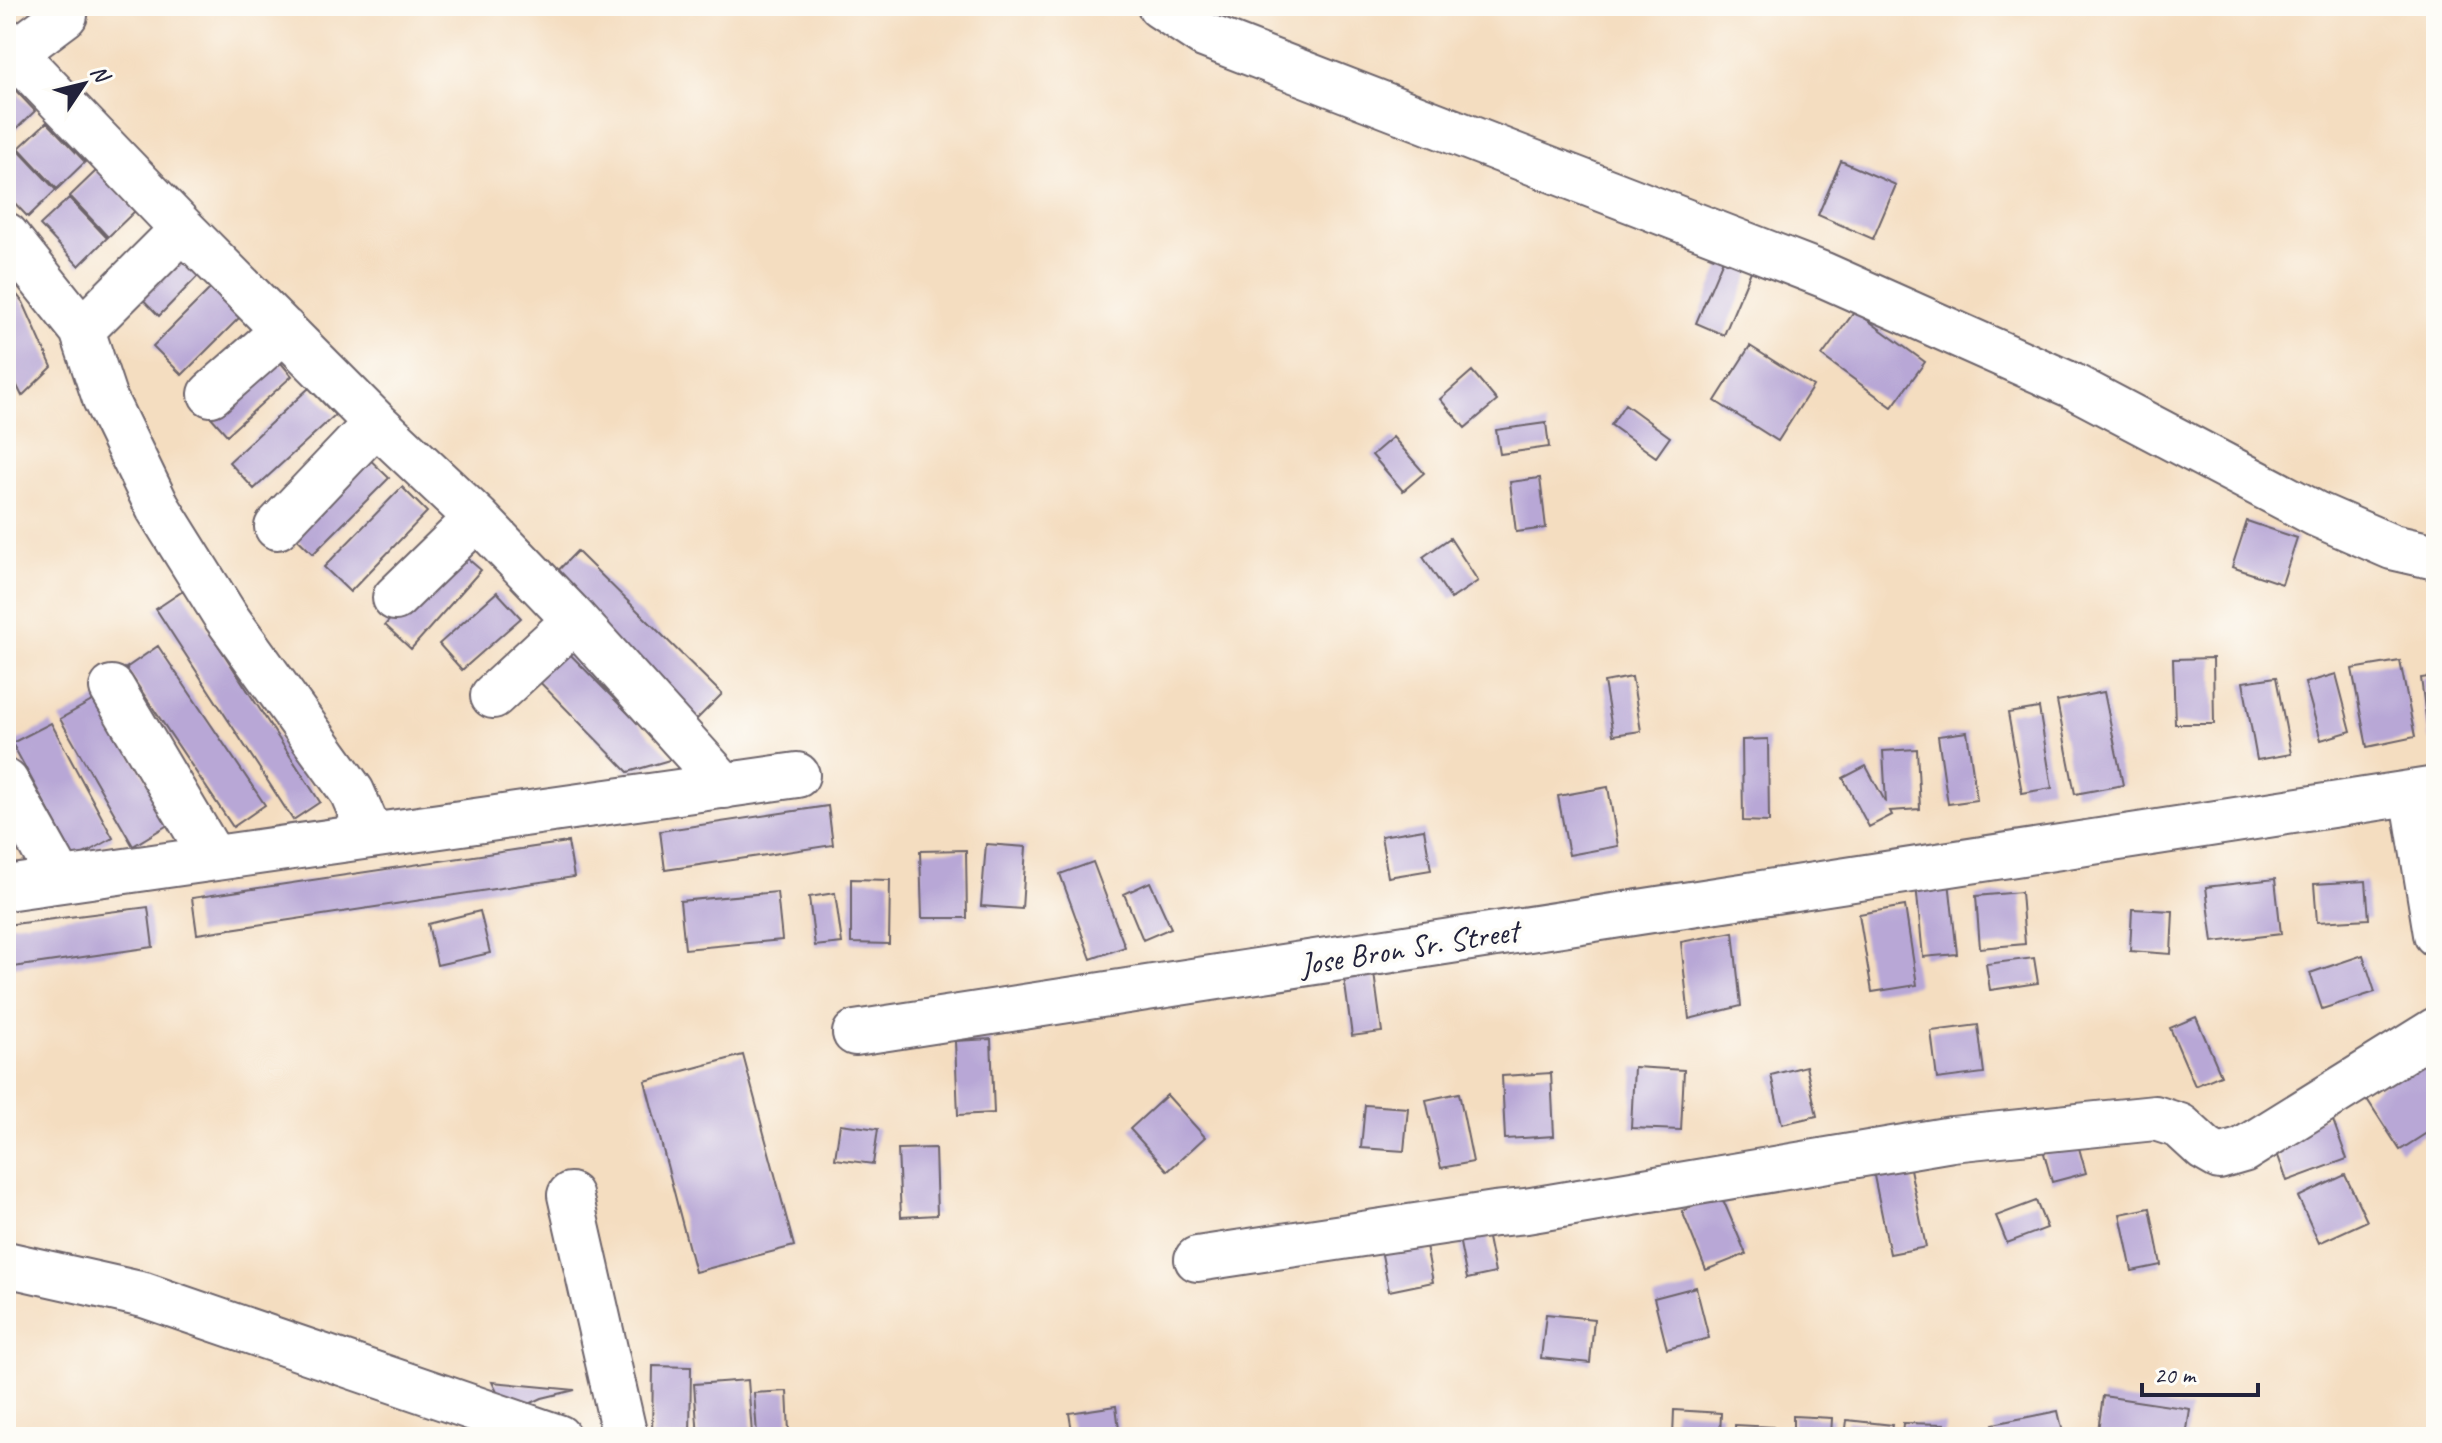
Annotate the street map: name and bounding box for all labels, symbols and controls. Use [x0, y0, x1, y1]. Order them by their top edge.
north arrow [44, 44, 124, 124]
text: N [84, 59, 117, 89]
street label: Jose Bron Sr. Street [1295, 909, 1526, 985]
scale bar [2142, 1347, 2258, 1397]
text: 20 m [2154, 1360, 2197, 1390]

